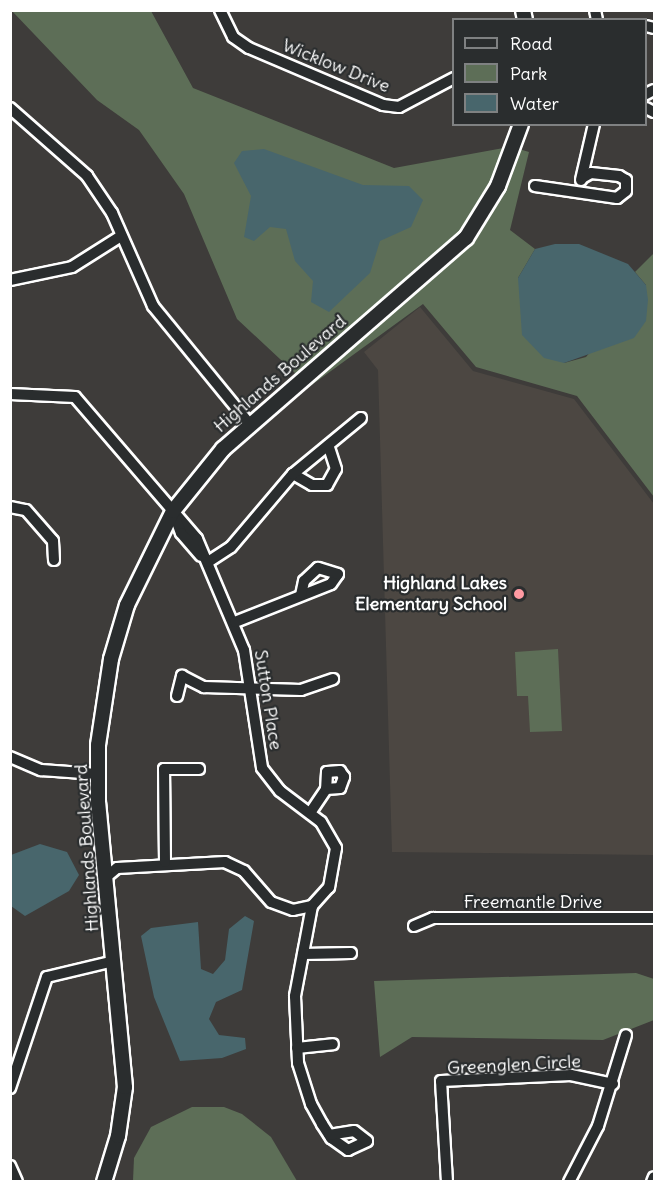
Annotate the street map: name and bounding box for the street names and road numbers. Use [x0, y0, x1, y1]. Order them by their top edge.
street label: Wicklow Drive [279, 35, 393, 97]
street label: Highlands Boulevard [210, 311, 350, 437]
street label: Sutton Place [249, 648, 287, 752]
street label: Highlands Boulevard [70, 763, 104, 933]
street label: Freemantle Drive [464, 891, 602, 913]
street label: Greenglen Circle [446, 1051, 582, 1079]

